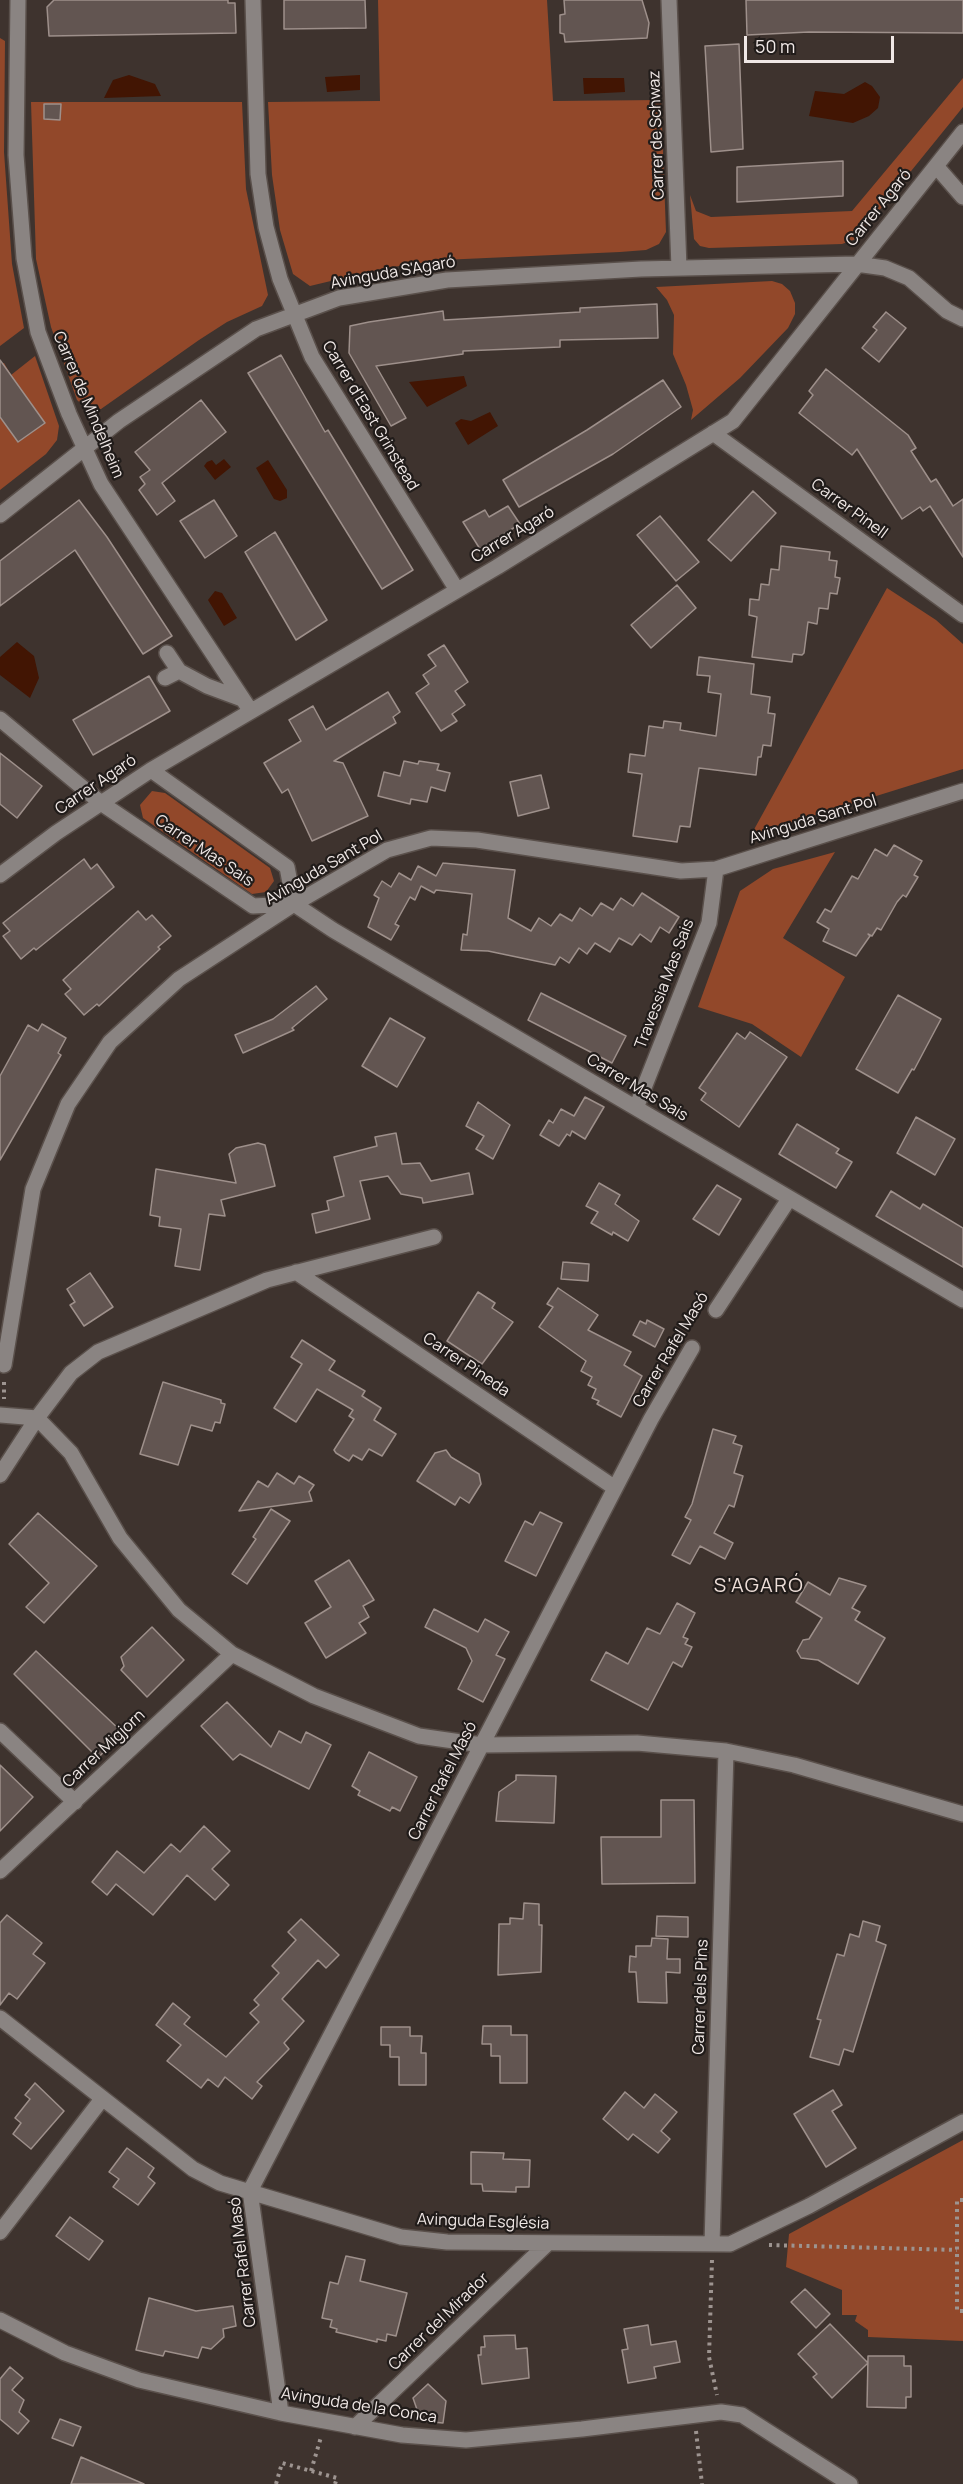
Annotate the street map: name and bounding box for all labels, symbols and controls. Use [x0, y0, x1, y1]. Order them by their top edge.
scale bar [747, 24, 897, 62]
text: 50 m [755, 34, 795, 58]
street label: Carrer de Schwaz [645, 70, 669, 200]
street label: Carrer Agaró [842, 166, 916, 250]
street label: Avinguda S'Agaró [329, 253, 457, 293]
street label: Carrer de Mindelheim [48, 329, 128, 481]
street label: Carrer d'East Grinstead [318, 338, 422, 494]
street label: Carrer Pinell [807, 475, 891, 543]
street label: Carrer Agaró [468, 503, 558, 567]
street label: Carrer Agaró [52, 751, 140, 819]
street label: Avinguda Sant Pol [747, 792, 879, 848]
street label: Carrer Mas Sais [151, 811, 257, 891]
street label: Avinguda Sant Pol [262, 827, 386, 909]
street label: Travessia Mas Sais [631, 916, 699, 1052]
street label: Carrer Mas Sais [583, 1050, 691, 1126]
street label: Carrer Rafel Masó [629, 1289, 713, 1411]
street label: Carrer Pineda [419, 1329, 513, 1401]
district label: S'AGARÓ [714, 1574, 804, 1598]
street label: Carrer Migjorn [59, 1706, 149, 1792]
street label: Carrer Rafel Masó [405, 1718, 481, 1844]
street label: Carrer dels Pins [689, 1939, 713, 2055]
street label: Carrer Rafel Masó [225, 2196, 261, 2328]
street label: Avinguda Església [416, 2210, 550, 2234]
street label: Carrer del Mirador [385, 2269, 493, 2375]
street label: Avinguda de la Conca [280, 2384, 438, 2428]

